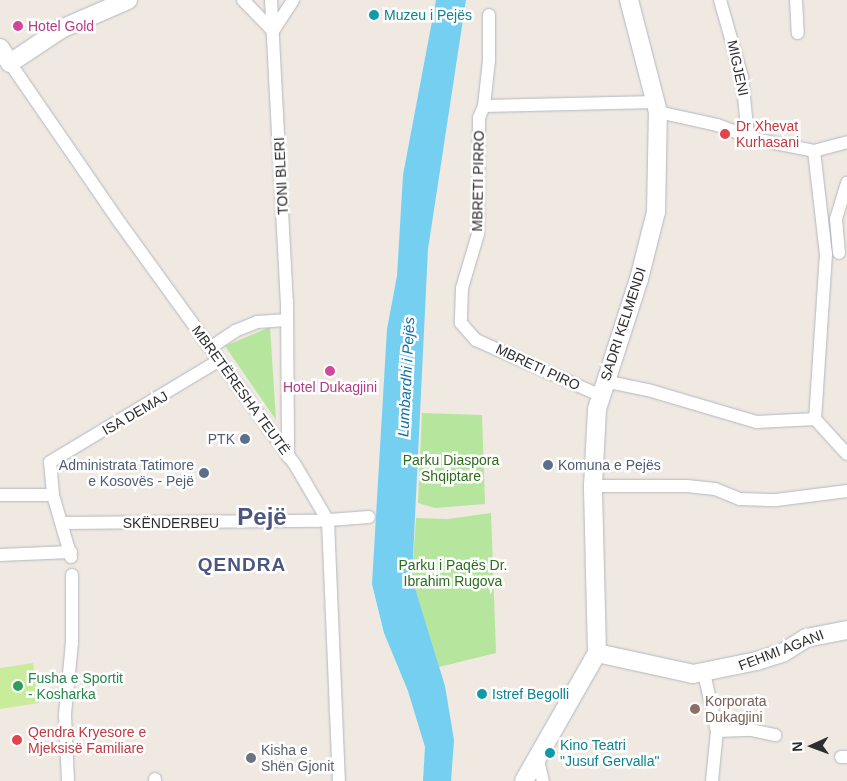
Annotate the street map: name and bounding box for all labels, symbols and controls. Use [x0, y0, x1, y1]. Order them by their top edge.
place label: Muzeu i Pejës [384, 7, 472, 23]
marker: Muzeu i Pejës [368, 9, 380, 21]
place label: Hotel Gold [28, 18, 94, 34]
marker: Hotel Gold [12, 20, 24, 32]
street label: MIGJENI [724, 38, 752, 98]
place label: Dr Xhevat Kurhasani [736, 118, 799, 150]
marker: Dr Xhevat Kurhasani [718, 127, 732, 141]
street label: MBRETI PIRRO [469, 130, 487, 232]
street label: TONI BLERI [271, 137, 291, 215]
street label: SADRI KELMENDI [597, 265, 649, 383]
water label: Lumbardhi i Pejës [394, 317, 418, 437]
street label: MBRETËRESHA TEUTË [188, 322, 294, 458]
street label: MBRETI PIRO [493, 340, 583, 394]
marker: Hotel Dukagjini [324, 365, 336, 377]
place label: Hotel Dukagjini [283, 379, 377, 395]
street label: ISA DEMAJ [99, 387, 171, 439]
place label: PTK [208, 431, 235, 447]
marker: PTK [239, 433, 251, 445]
park label: Parku Diaspora Shqiptare [403, 452, 499, 484]
place label: Administrata Tatimore e Kosovës - Pejë [59, 457, 194, 490]
place label: Komuna e Pejës [558, 457, 661, 473]
marker: Komuna e Pejës [542, 459, 554, 471]
marker: Administrata Tatimore e Kosovës - Pejë [198, 467, 210, 479]
district label: Pejë [237, 503, 287, 531]
street label: SKËNDERBEU [123, 515, 219, 531]
district label: QENDRA [197, 554, 287, 576]
park label: Parku i Paqës Dr. Ibrahim Rugova [399, 557, 507, 590]
street label: FEHMI AGANI [736, 626, 826, 674]
place label: Fusha e Sportit - Kosharka [28, 670, 123, 702]
marker: Fusha e Sportit - Kosharka [12, 680, 24, 692]
place label: Istref Begolli [492, 686, 569, 702]
marker: Istref Begolli [476, 688, 488, 700]
place label: Korporata Dukagjini [705, 693, 766, 726]
marker: Korporata Dukagjini [689, 703, 701, 715]
north arrow [787, 721, 837, 771]
place label: Qendra Kryesore e Mjeksisë Familiare [28, 724, 146, 756]
marker: Qendra Kryesore e Mjeksisë Familiare [10, 733, 24, 747]
place label: Kino Teatri "Jusuf Gervalla" [560, 737, 659, 770]
text: N [789, 741, 805, 752]
place label: Kisha e Shën Gjonit [261, 742, 334, 774]
marker: Kino Teatri "Jusuf Gervalla" [544, 747, 556, 759]
marker: Kisha e Shën Gjonit [245, 752, 257, 764]

